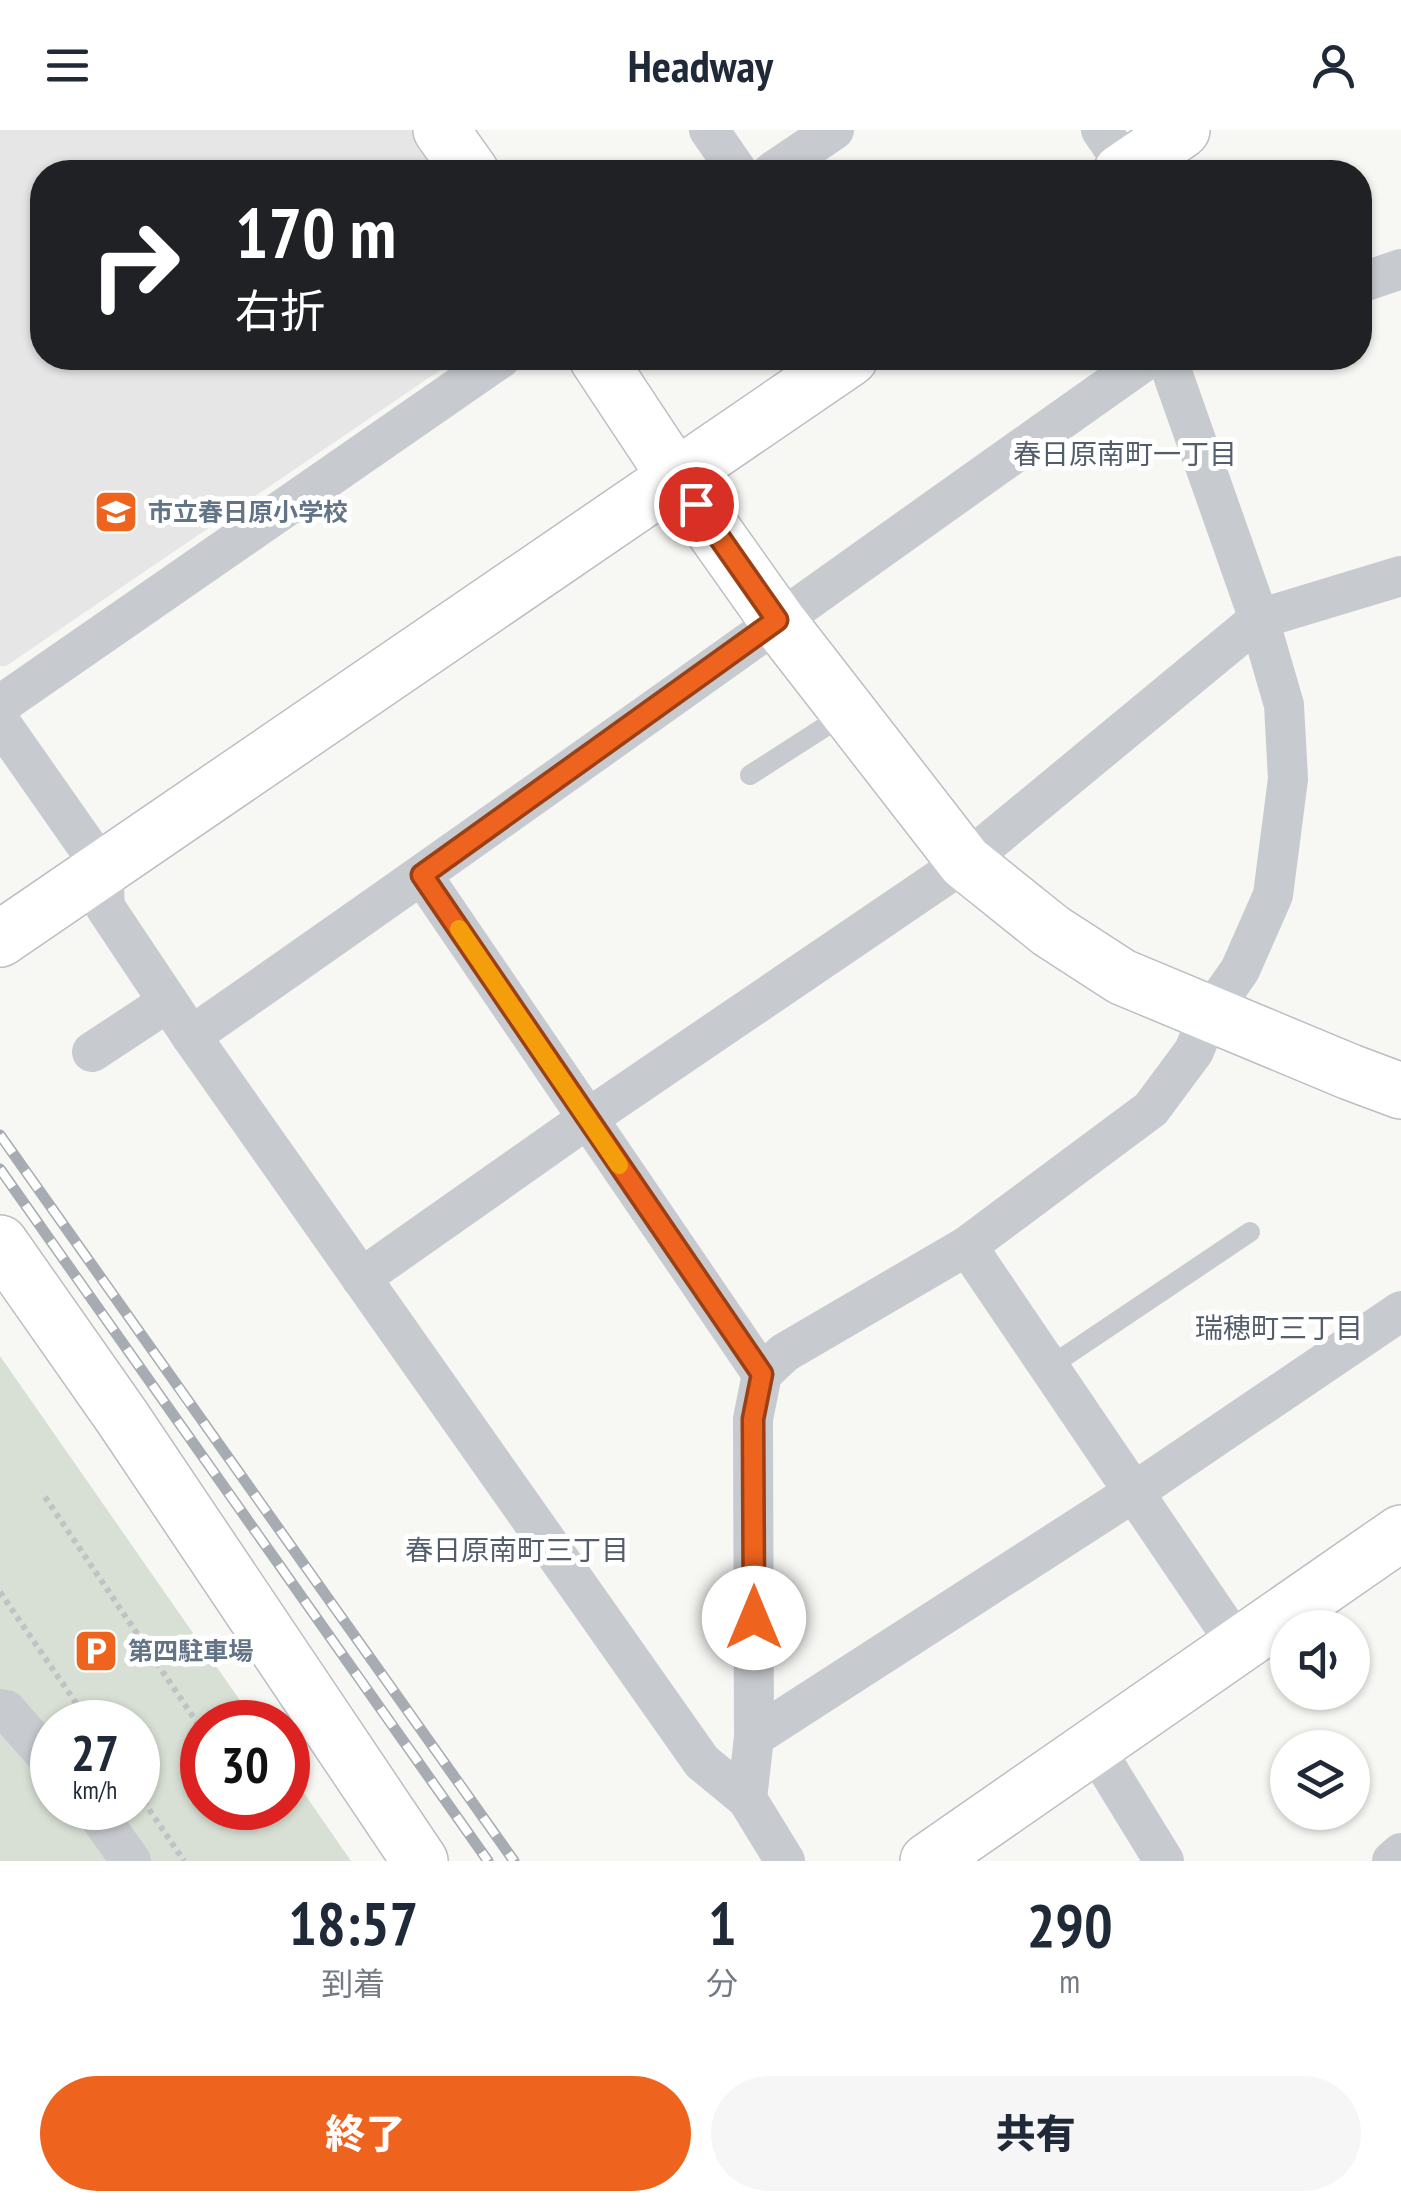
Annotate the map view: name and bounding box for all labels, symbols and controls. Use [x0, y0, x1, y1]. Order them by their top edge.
text: Headway [628, 36, 773, 94]
icon: menu [40, 38, 95, 93]
icon: person [1306, 38, 1361, 93]
text: 170 m [235, 187, 396, 277]
icon: right [70, 200, 200, 330]
text: 右折 [235, 281, 325, 339]
district label: 春日原南町一丁目 [1013, 435, 1237, 472]
pin [654, 462, 739, 547]
icon: arrive [669, 477, 724, 532]
school or university icon: 市立春日原小学校 [93, 489, 139, 535]
place label: 市立春日原小学校 [148, 496, 348, 528]
district label: 瑞穂町三丁目 [1195, 1309, 1363, 1346]
district label: 春日原南町三丁目 [405, 1531, 629, 1568]
position arrow [702, 1566, 806, 1670]
map controls [1270, 1610, 1370, 1830]
button: sound [1270, 1610, 1370, 1710]
parking icon: 第四駐車場 [73, 1628, 119, 1674]
place label: 第四駐車場 [128, 1635, 253, 1667]
speed limit sign: 30 [180, 1700, 310, 1830]
text: 27 [71, 1720, 119, 1785]
button: layers [1270, 1730, 1370, 1830]
text: km/h [73, 1774, 117, 1806]
text: 18:57 [288, 1884, 418, 1962]
text: 1 [708, 1884, 737, 1962]
text: 290 [1027, 1886, 1113, 1964]
text: m [1059, 1960, 1080, 2002]
text: 到着 [321, 1962, 385, 2004]
text: 分 [706, 1962, 738, 2004]
button: 終了 [40, 2076, 691, 2191]
button: 共有 [711, 2076, 1361, 2191]

